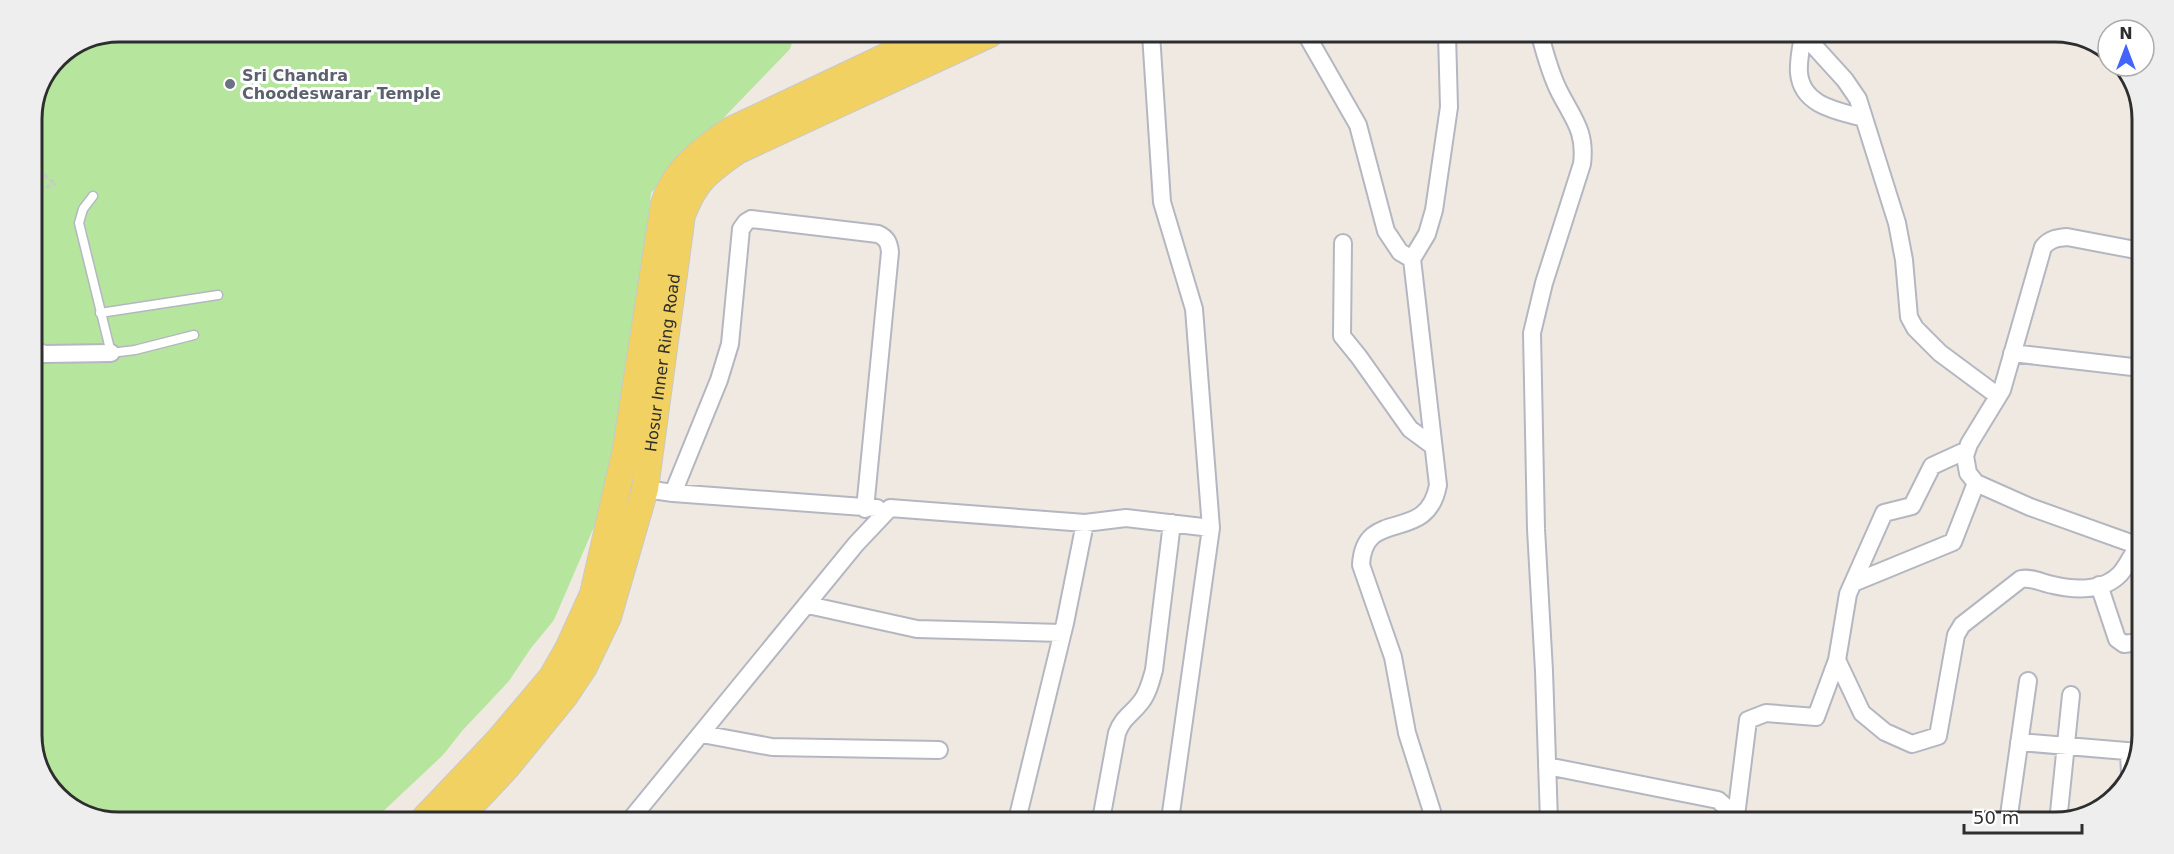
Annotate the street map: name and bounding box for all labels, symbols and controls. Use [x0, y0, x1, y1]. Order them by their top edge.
north arrow [2096, 18, 2156, 78]
text: N [2119, 24, 2133, 43]
place label: Sri Chandra Choodeswarar Temple [242, 66, 441, 103]
marker: Sri Chandra Choodeswarar Temple [223, 77, 237, 91]
street label: Hosur Inner Ring Road [641, 272, 684, 453]
scale bar [1964, 797, 2082, 835]
text: 50 m [1973, 807, 2019, 828]

